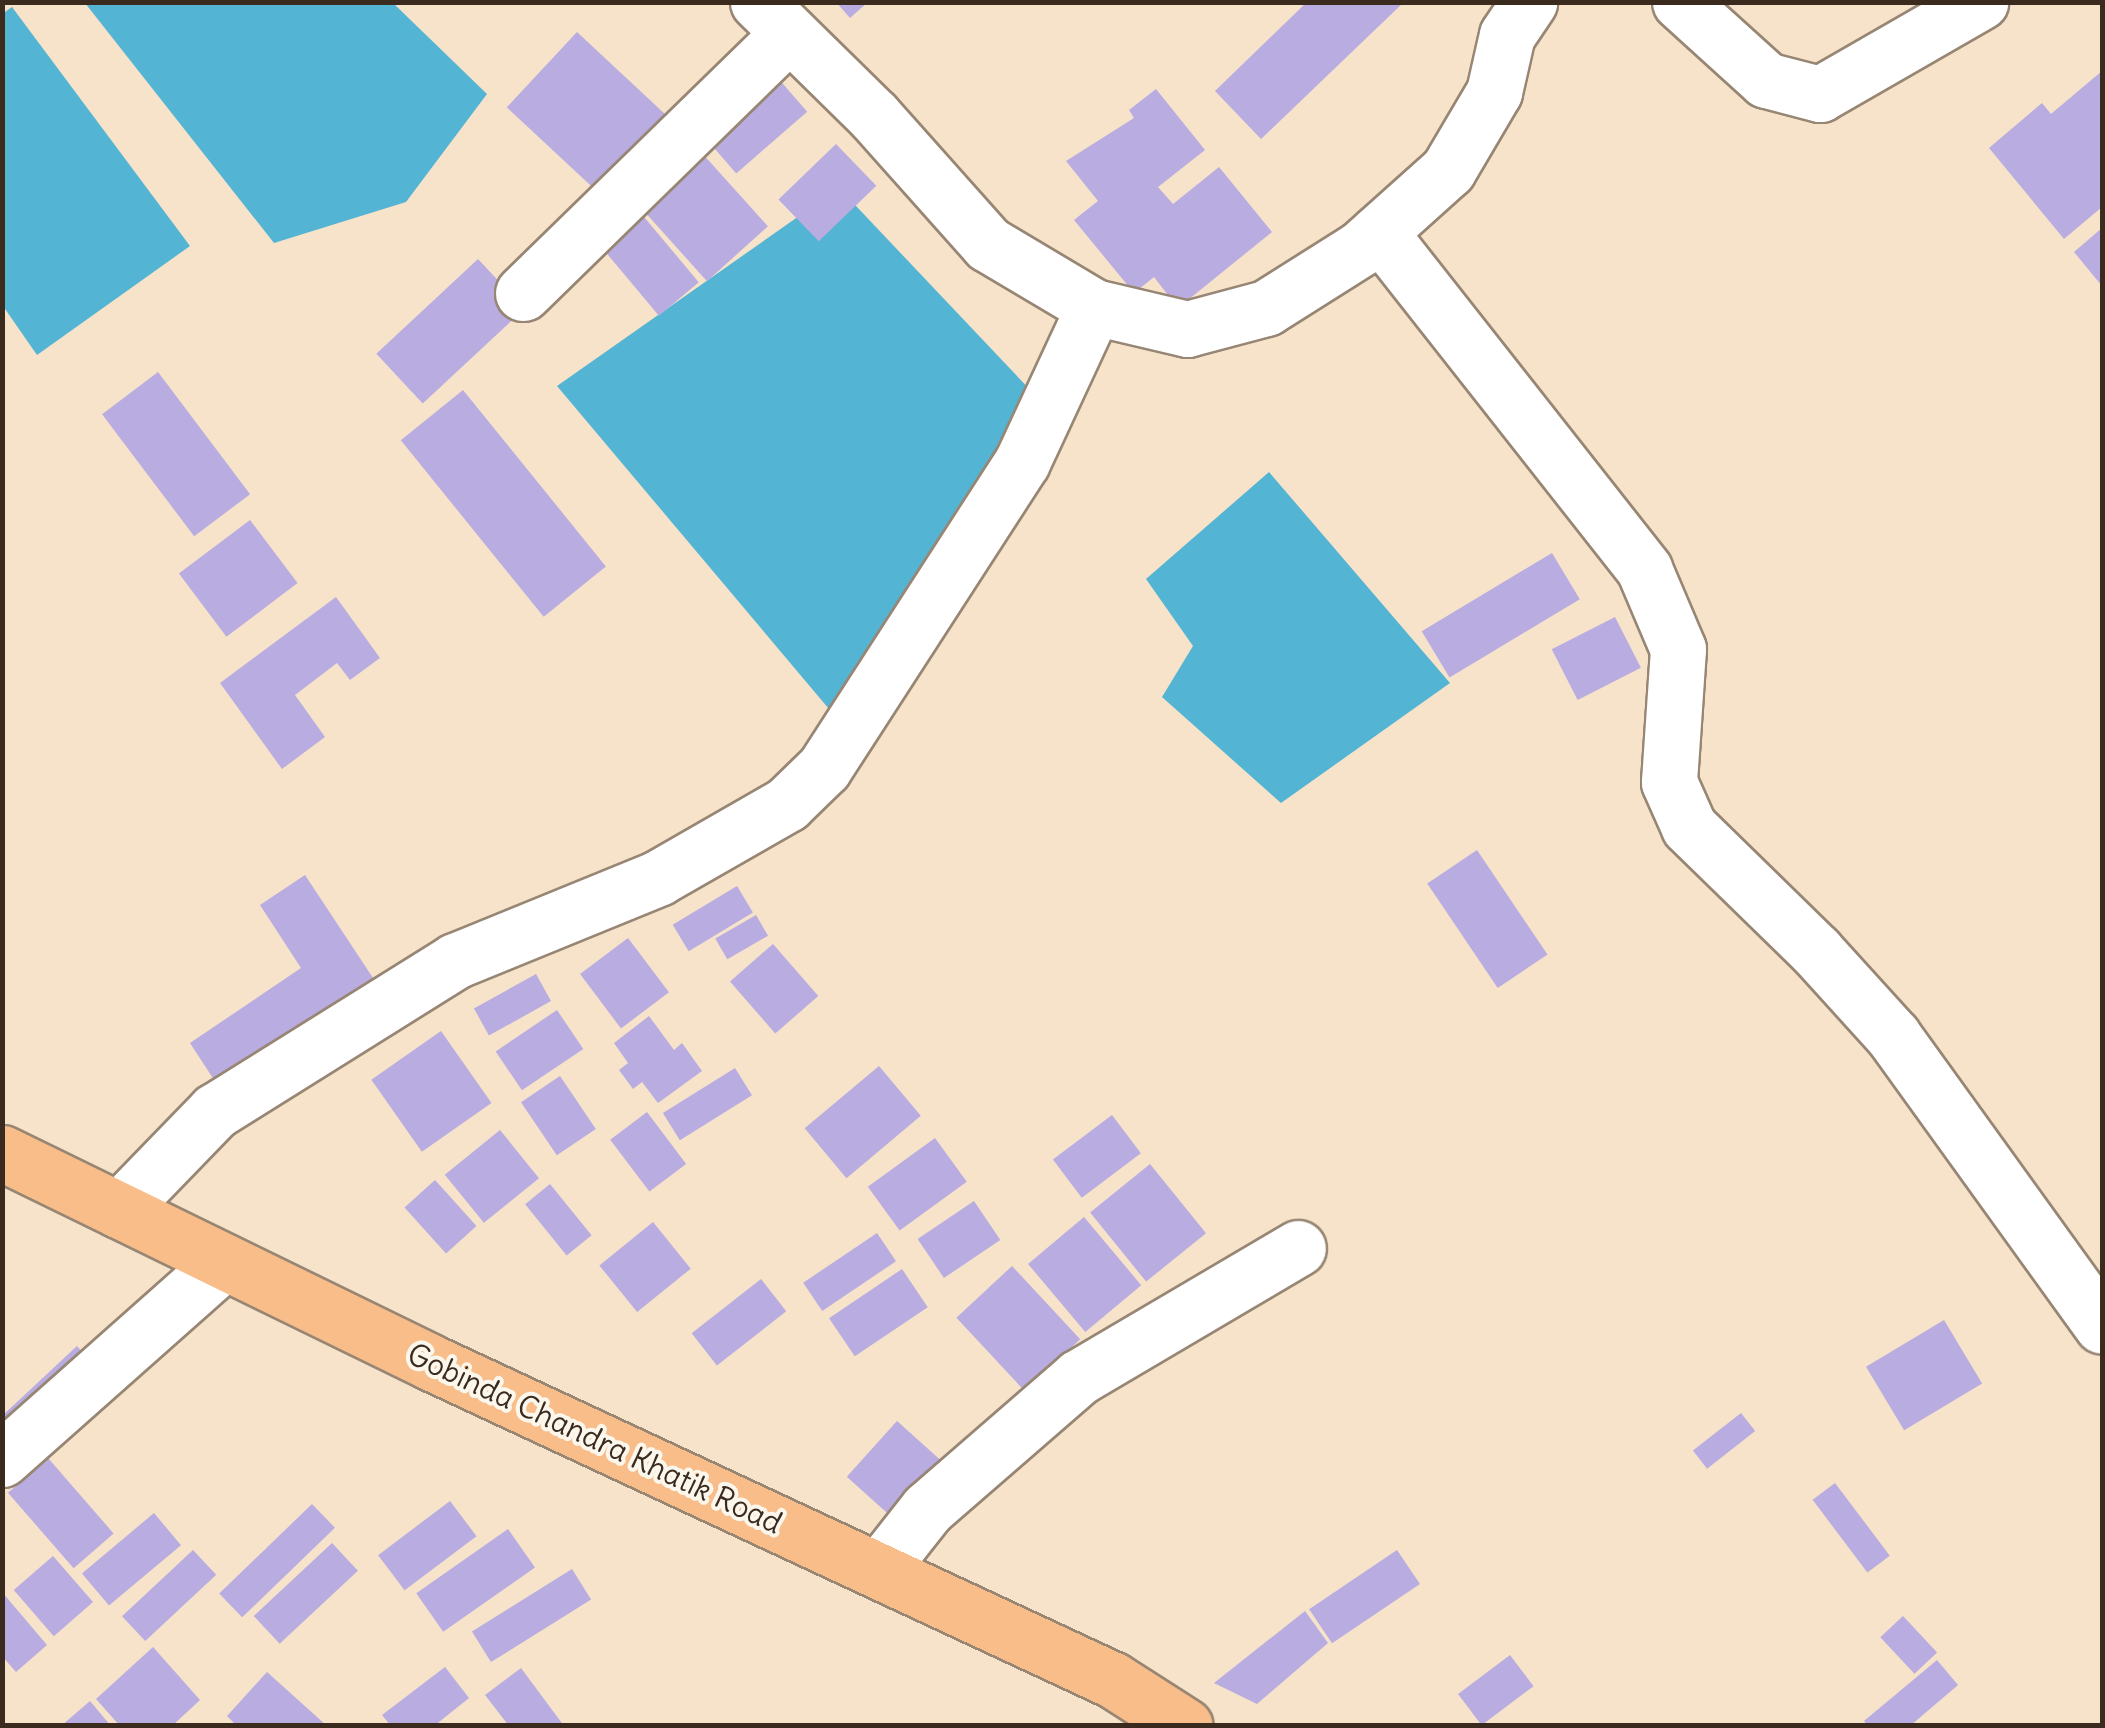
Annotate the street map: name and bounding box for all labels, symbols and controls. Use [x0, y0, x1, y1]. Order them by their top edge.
street label: Gobinda Chandra Khatik Road [402, 1335, 788, 1541]

